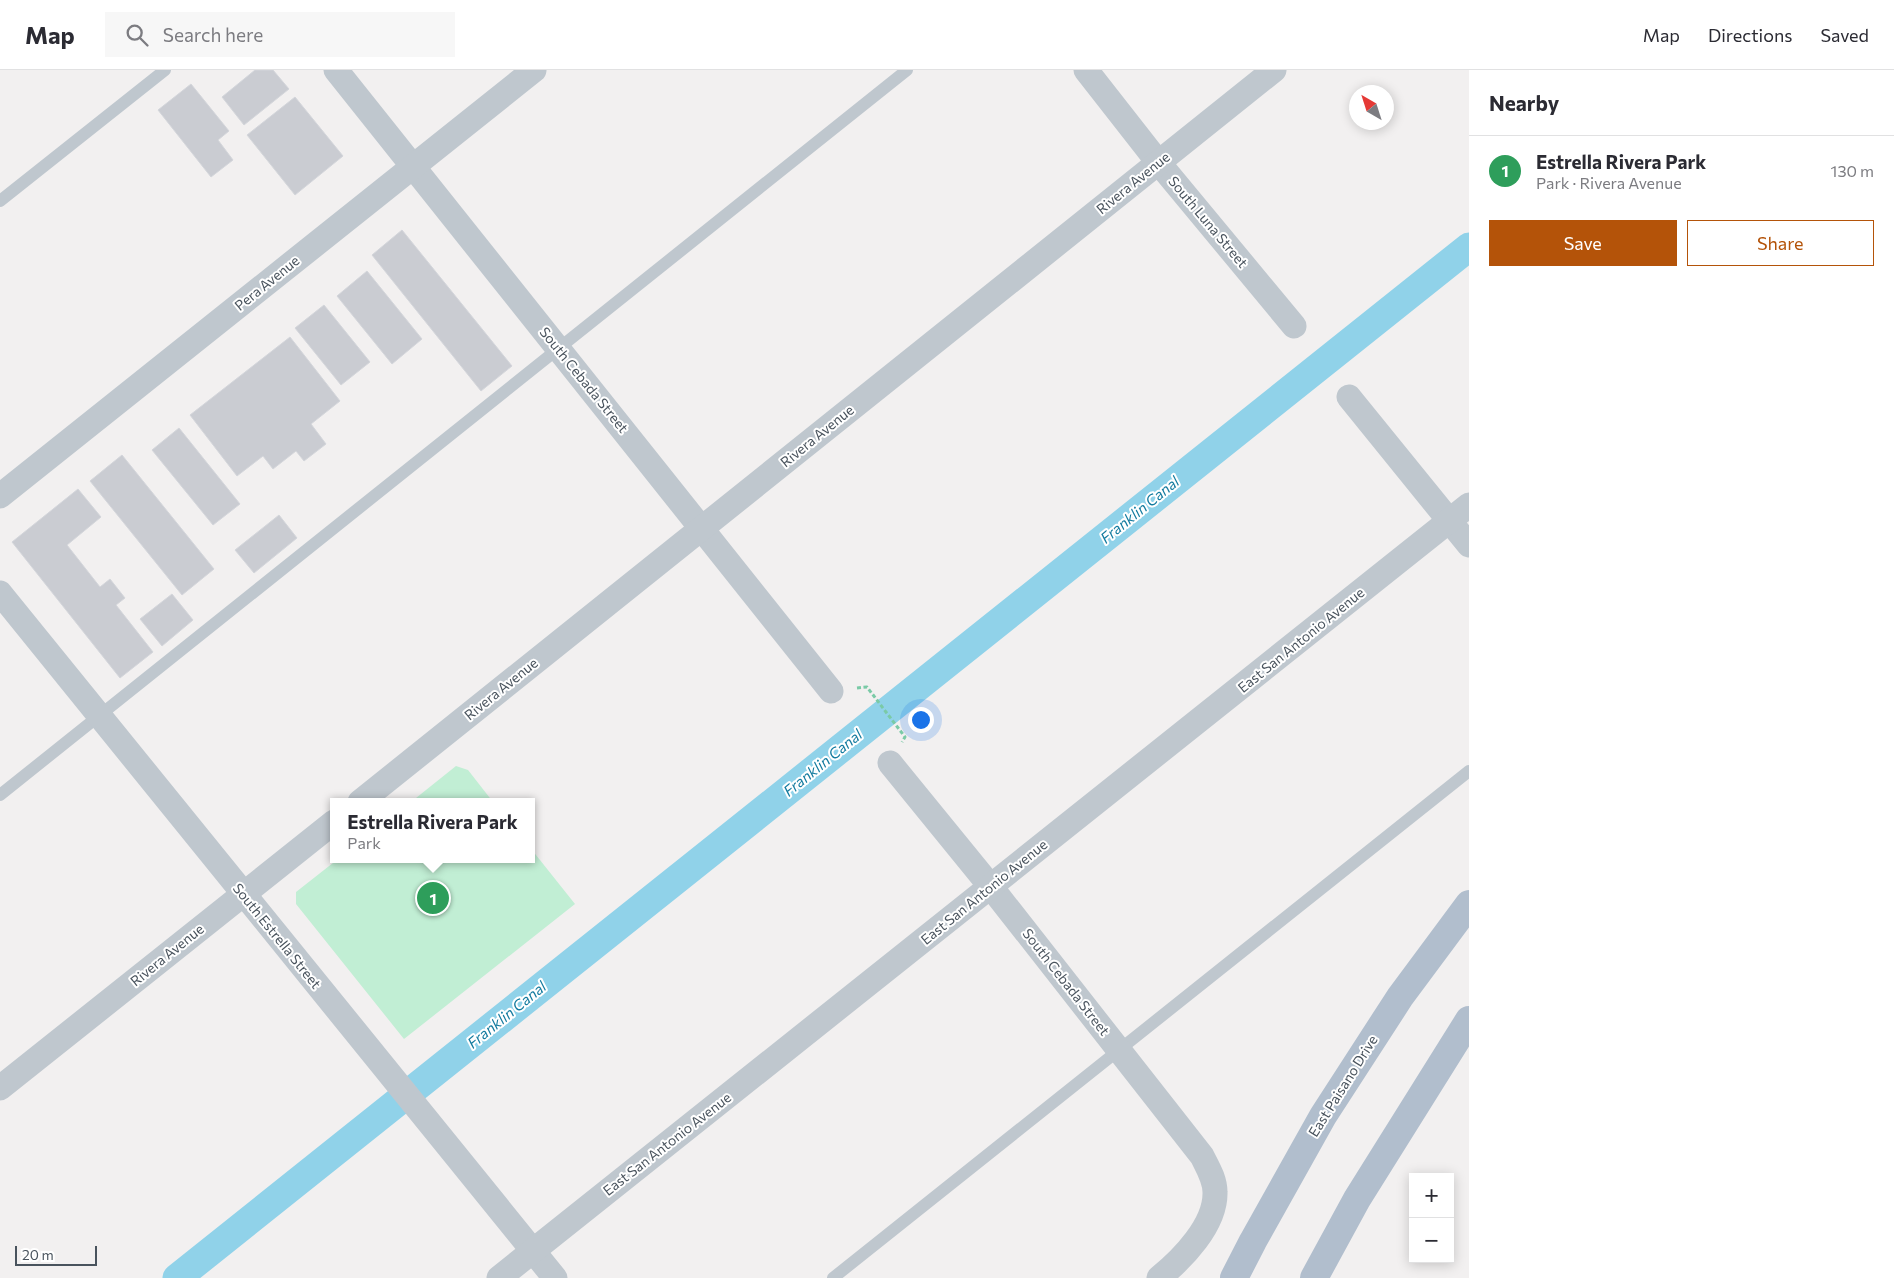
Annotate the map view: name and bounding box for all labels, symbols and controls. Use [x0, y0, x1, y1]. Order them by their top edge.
search box [105, 12, 455, 57]
text: Map [25, 20, 75, 49]
icon: search [123, 21, 151, 49]
text: Search here [163, 23, 263, 46]
text: Map [1643, 24, 1680, 46]
text: Directions [1708, 24, 1792, 46]
text: Saved [1820, 24, 1869, 46]
north arrow [1349, 85, 1394, 130]
text: Nearby [1489, 90, 1559, 115]
street label: Rivera Avenue [1093, 148, 1173, 217]
text: Estrella Rivera Park [1536, 150, 1706, 173]
text: 1 [1501, 161, 1509, 180]
text: 130 m [1831, 161, 1874, 180]
street label: South Luna Street [1165, 172, 1252, 271]
text: Park · Rivera Avenue [1536, 173, 1682, 192]
button: Save [1489, 220, 1677, 266]
button: Share [1687, 220, 1874, 266]
street label: Pera Avenue [231, 251, 302, 314]
street label: South Cebada Street [537, 323, 632, 436]
street label: Rivera Avenue [777, 401, 857, 470]
water label: Franklin Canal [1096, 471, 1183, 547]
street label: East San Antonio Avenue [1234, 583, 1367, 696]
street label: Rivera Avenue [461, 654, 541, 723]
your location [908, 707, 934, 733]
water label: Franklin Canal [779, 724, 866, 800]
popup [330, 798, 535, 863]
text: Estrella Rivera Park [347, 810, 518, 833]
text: Park [347, 833, 381, 852]
street label: East San Antonio Avenue [917, 835, 1050, 948]
pin: 1 [417, 879, 449, 917]
street label: South Estrella Street [230, 880, 325, 992]
street label: Rivera Avenue [127, 920, 207, 989]
street label: South Cebada Street [1019, 925, 1114, 1039]
water label: Franklin Canal [463, 976, 550, 1052]
street label: East Paisano Drive [1304, 1032, 1381, 1140]
street label: East San Antonio Avenue [599, 1088, 734, 1199]
map controls [1409, 1173, 1454, 1263]
button: + [1409, 1173, 1454, 1218]
button: − [1409, 1218, 1454, 1263]
scale bar [15, 1243, 98, 1266]
text: 20 m [22, 1246, 54, 1263]

